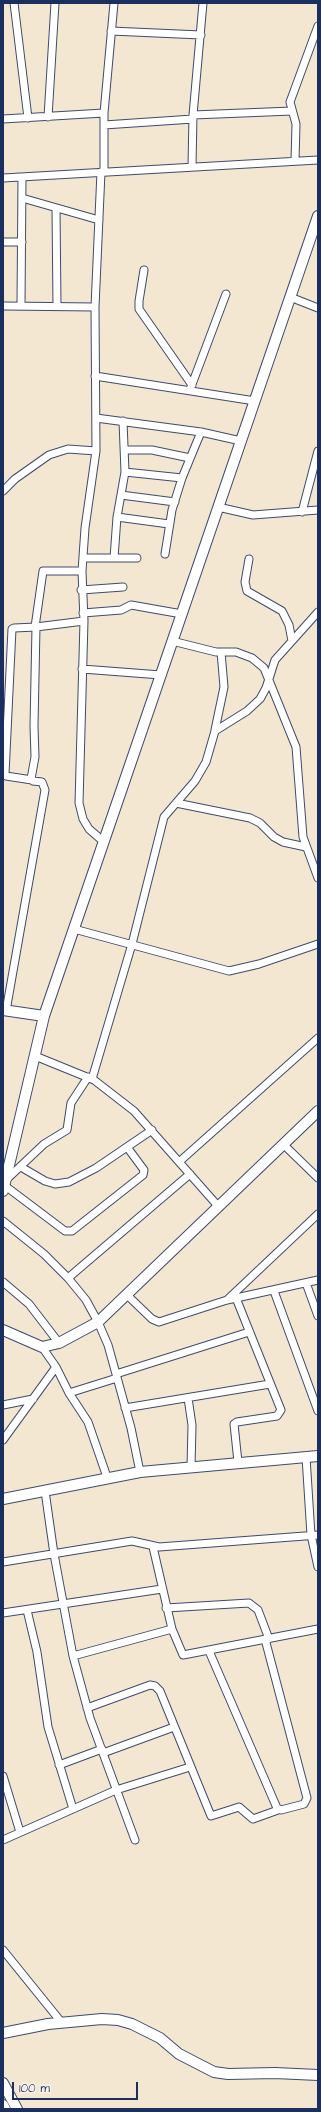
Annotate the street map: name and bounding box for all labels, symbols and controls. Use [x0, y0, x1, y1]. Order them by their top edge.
scale bar [14, 2074, 140, 2100]
text: 100 m [19, 2080, 50, 2097]

